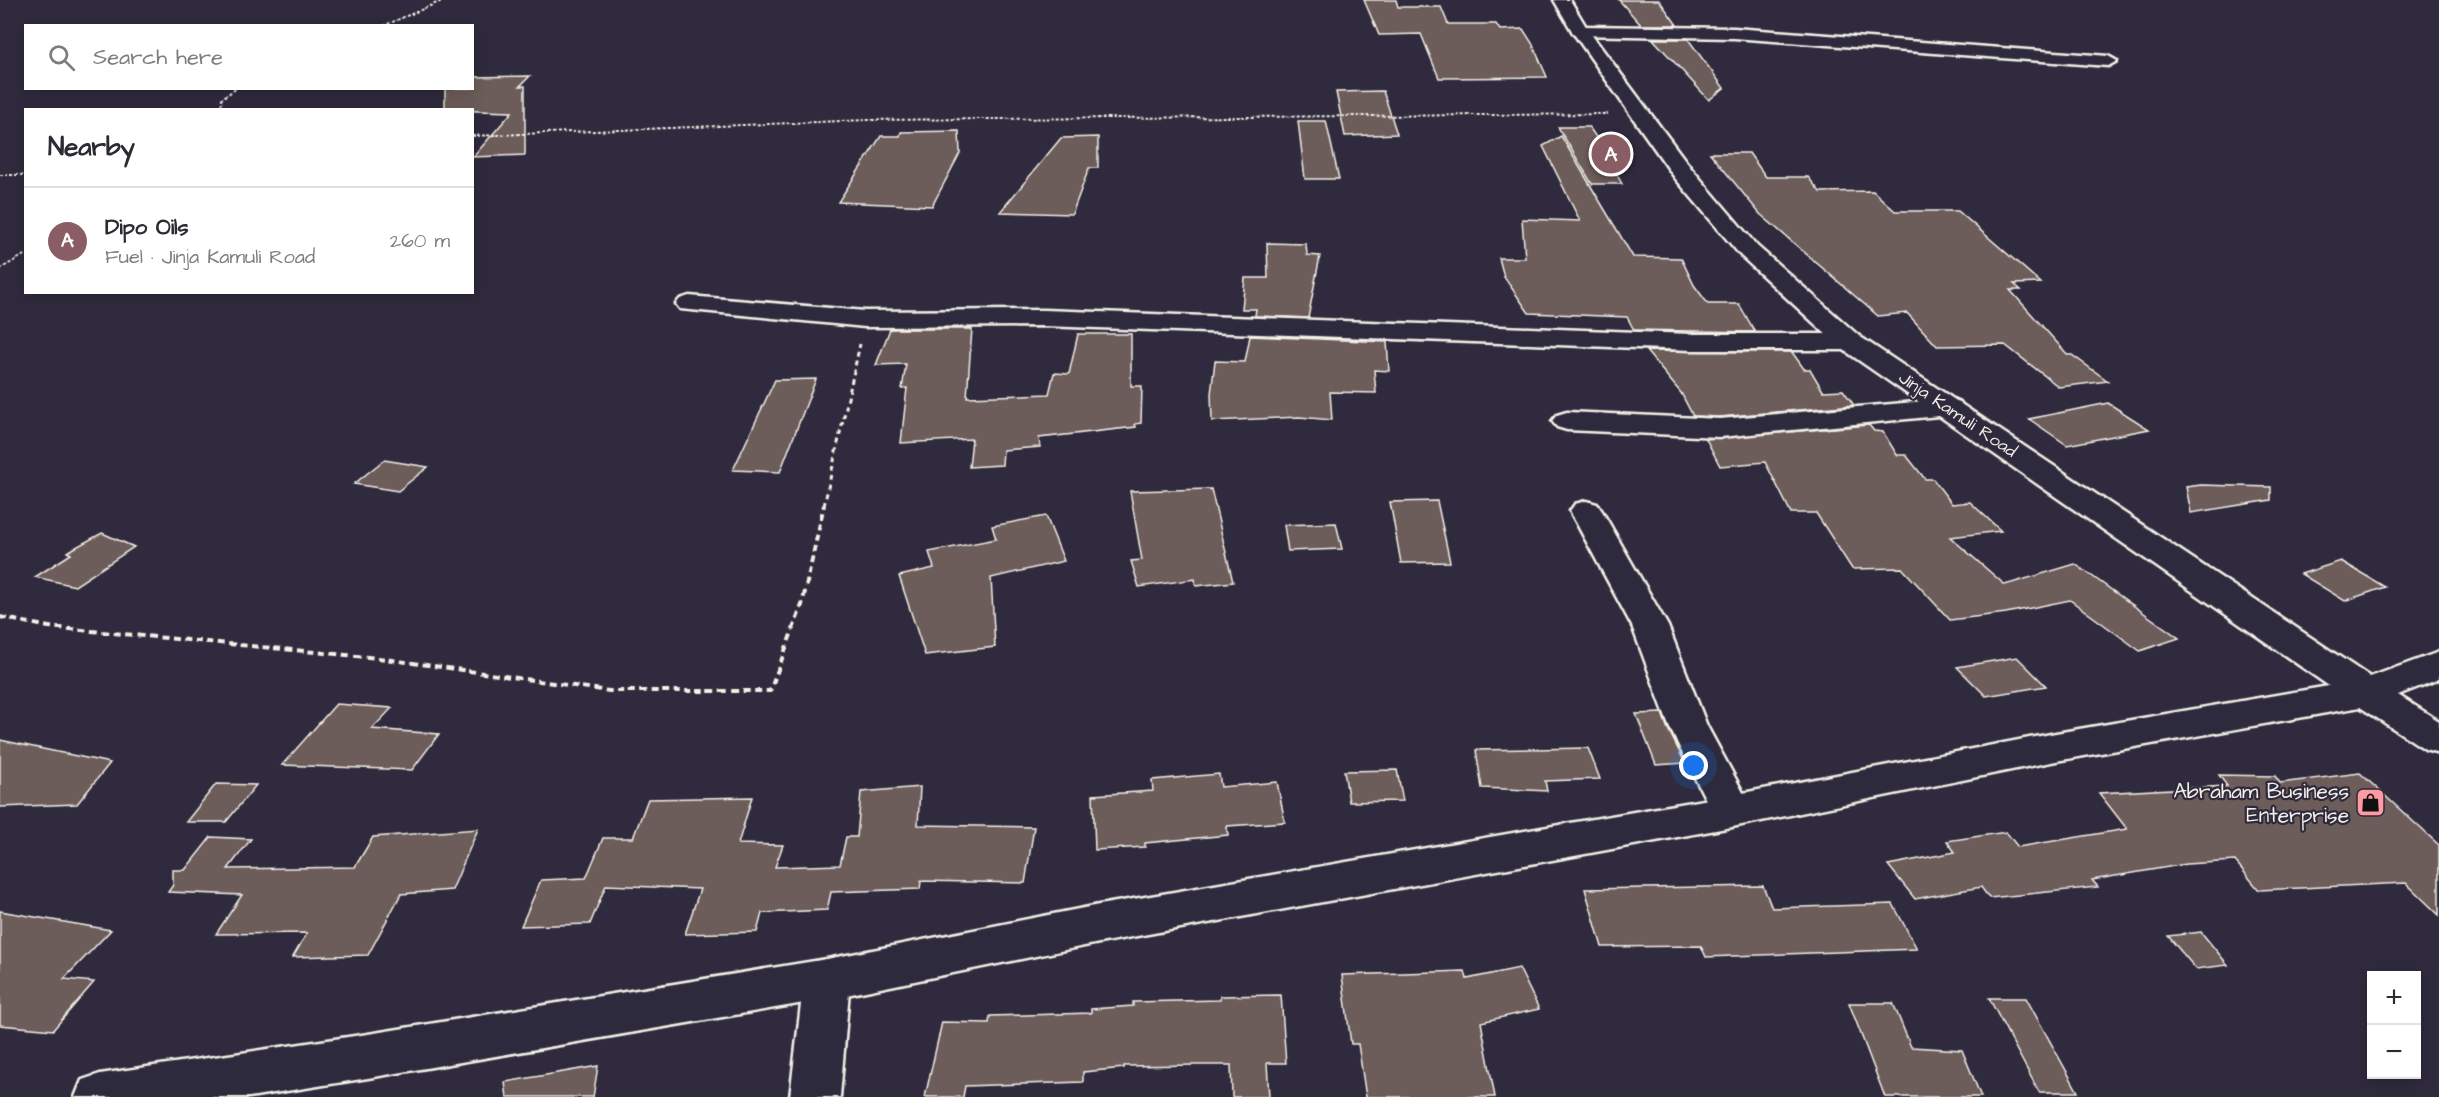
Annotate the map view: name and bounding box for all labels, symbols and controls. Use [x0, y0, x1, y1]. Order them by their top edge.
search box [24, 24, 474, 90]
icon: search [45, 41, 78, 74]
text: Search here [93, 42, 223, 73]
text: Nearby [48, 129, 135, 165]
pin: A [1592, 132, 1630, 176]
text: Dipo Oils [105, 212, 189, 243]
text: A [61, 227, 74, 255]
text: 260 m [390, 227, 450, 255]
text: Fuel · Jinja Kamuli Road [105, 243, 315, 271]
street label: Jinja Kamuli Road [1893, 365, 2022, 463]
your location [1679, 751, 1708, 780]
place label: Abraham Business Enterprise [2173, 777, 2349, 831]
shop icon: Abraham Business Enterprise [2354, 787, 2386, 819]
map controls [2367, 971, 2421, 1079]
button: + [2367, 971, 2421, 1025]
button: − [2367, 1025, 2421, 1079]

